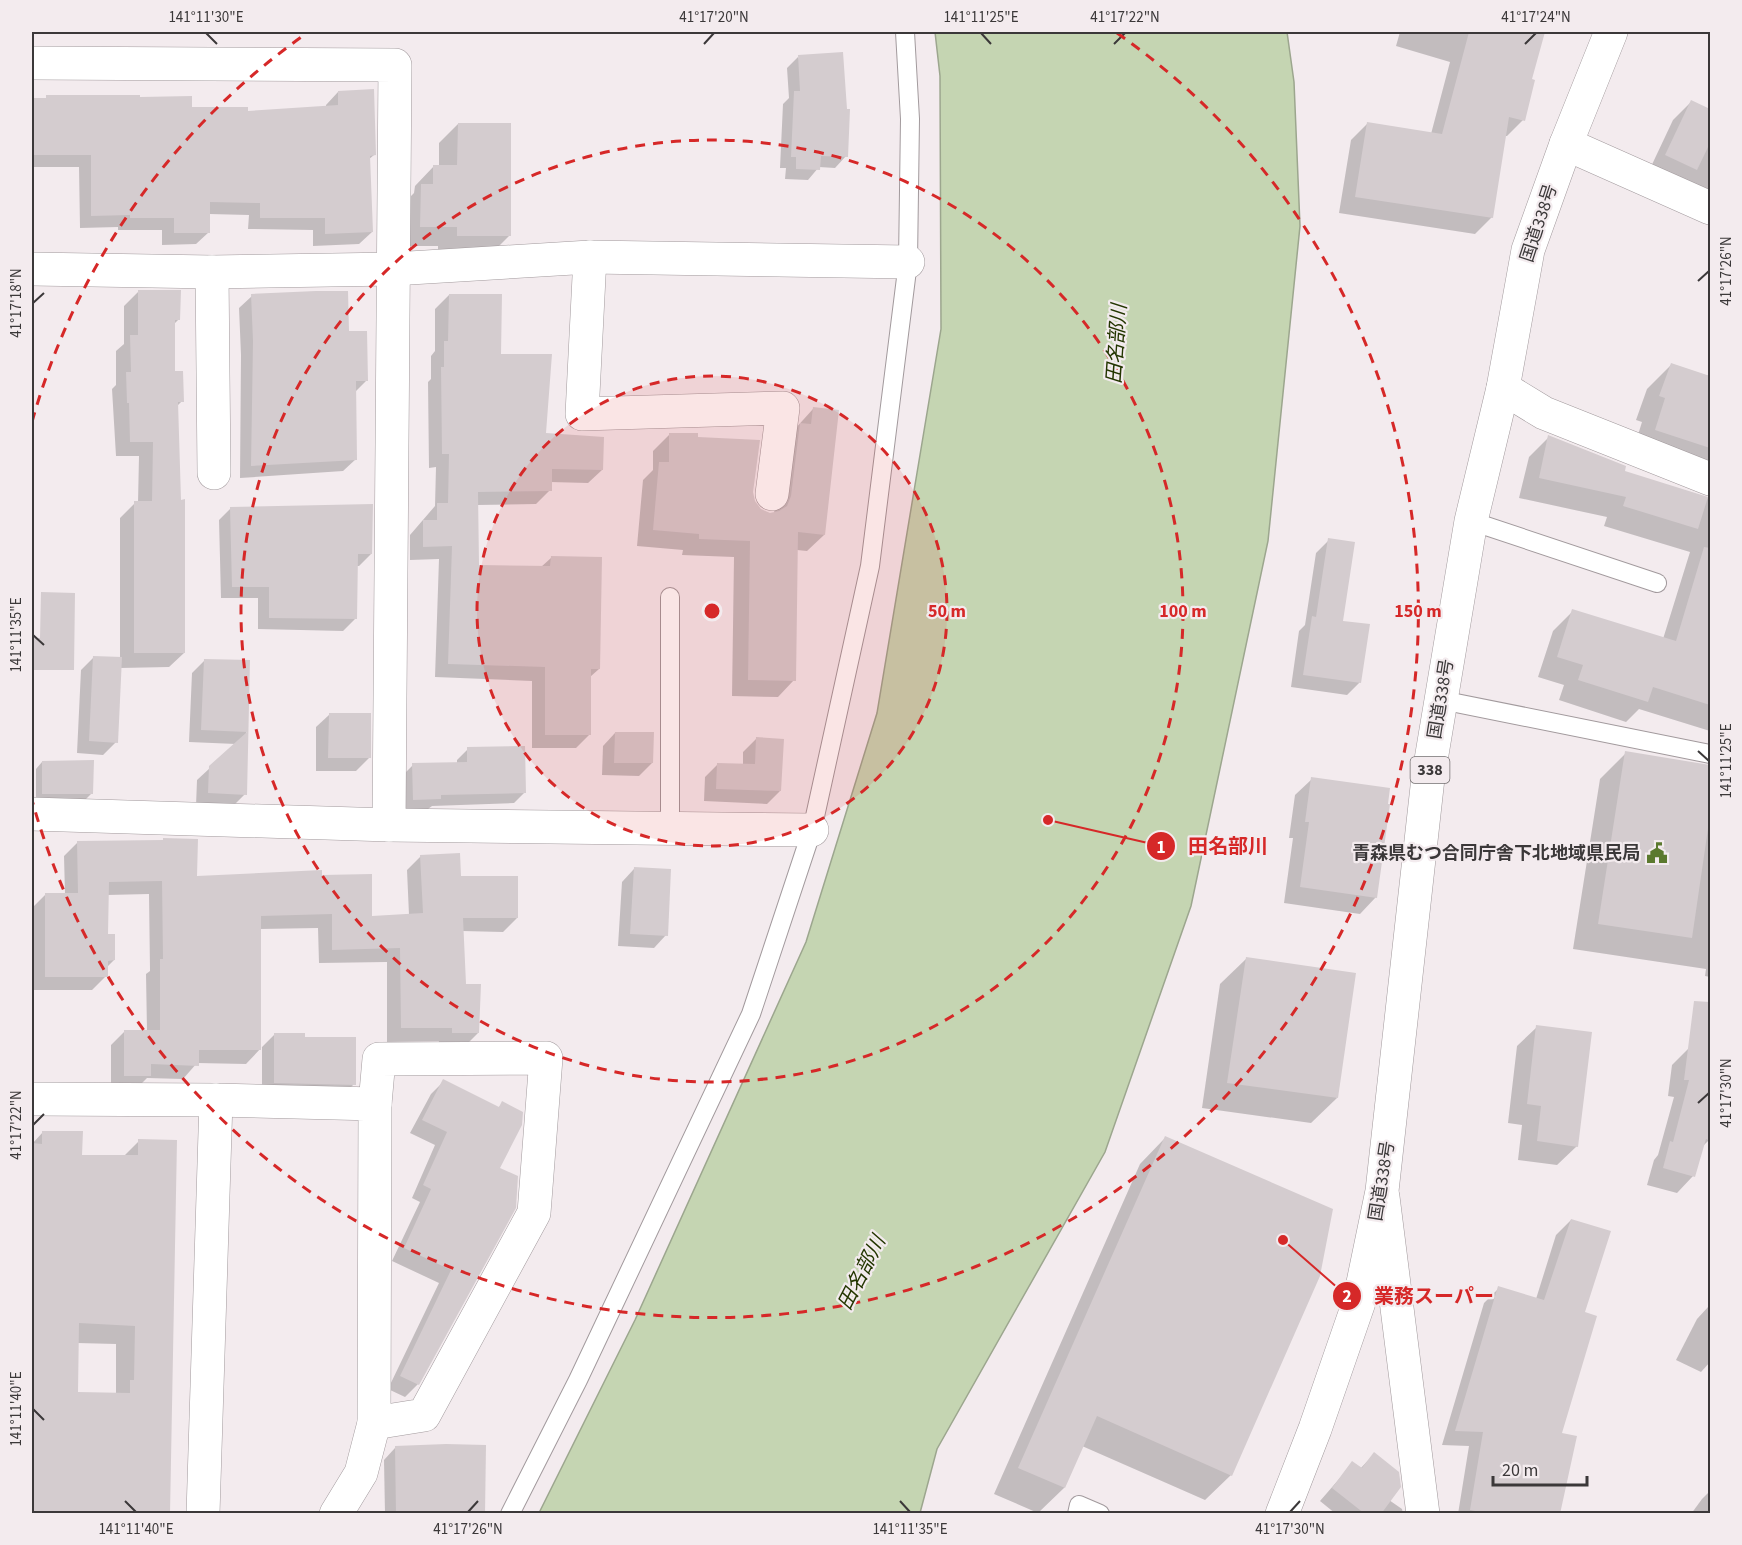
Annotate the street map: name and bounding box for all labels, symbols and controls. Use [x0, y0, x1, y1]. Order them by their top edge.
text: 141°11'30"E [168, 7, 244, 28]
text: 41°17'20"N [679, 7, 749, 28]
text: 141°11'25"E [943, 7, 1019, 28]
text: 41°17'22"N [1090, 7, 1160, 28]
text: 41°17'24"N [1501, 7, 1571, 28]
street label: 国道338号 [1515, 181, 1563, 265]
text: 41°17'26"N [1716, 236, 1737, 306]
text: 41°17'18"N [6, 268, 27, 338]
water label: 田名部川 [1100, 301, 1134, 385]
text: 141°11'35"E [6, 597, 27, 673]
text: 50 m [928, 599, 966, 624]
text: 100 m [1159, 599, 1207, 624]
text: 150 m [1394, 599, 1442, 624]
centre of rings [702, 601, 722, 621]
street label: 国道338号 [1422, 657, 1460, 741]
text: 141°11'25"E [1716, 723, 1737, 799]
road number: 338 [1410, 757, 1450, 783]
callout: 田名部川 [1146, 827, 1280, 865]
text: 田名部川 [1188, 833, 1268, 861]
text: 1 [1156, 835, 1166, 860]
place label: 青森県むつ合同庁舎下北地域県民局 [1352, 841, 1640, 866]
public building icon: 青森県むつ合同庁舎下北地域県民局 [1645, 841, 1669, 865]
text: 41°17'30"N [1716, 1058, 1737, 1128]
text: 41°17'22"N [6, 1090, 27, 1160]
street label: 国道338号 [1363, 1139, 1401, 1223]
water label: 田名部川 [831, 1229, 894, 1315]
callout: 業務スーパー [1332, 1277, 1506, 1315]
text: 業務スーパー [1374, 1283, 1494, 1311]
text: 2 [1342, 1284, 1352, 1309]
text: 141°11'40"E [6, 1371, 27, 1447]
scale bar [1493, 1449, 1588, 1487]
text: 20 m [1502, 1458, 1538, 1483]
text: 141°11'40"E [98, 1519, 174, 1540]
text: 41°17'26"N [433, 1519, 503, 1540]
text: 141°11'35"E [872, 1519, 948, 1540]
text: 41°17'30"N [1255, 1519, 1325, 1540]

